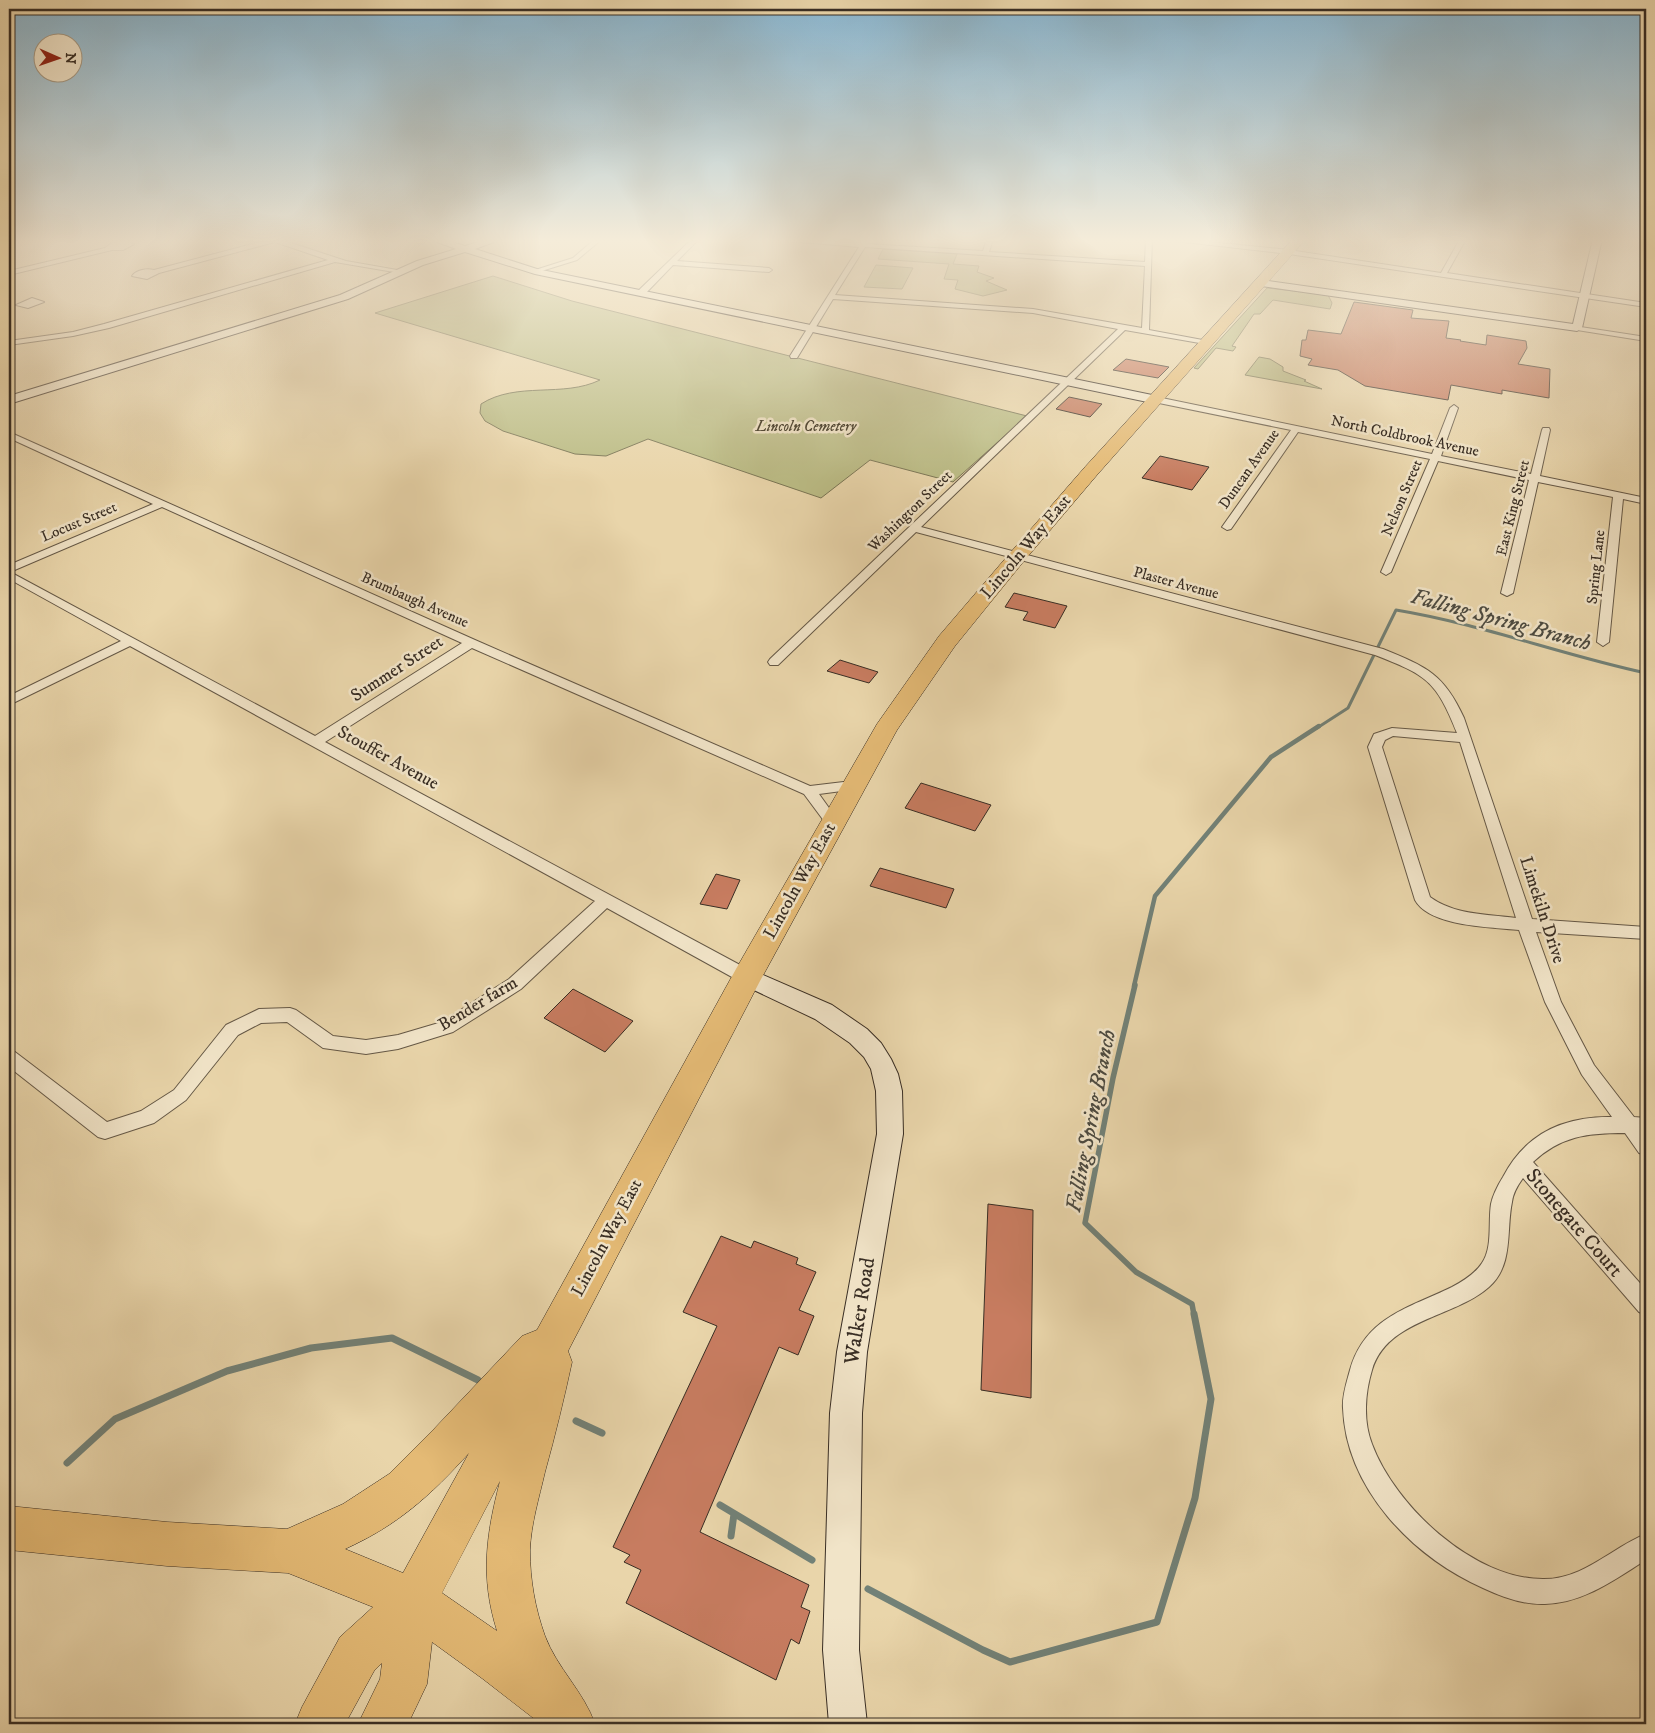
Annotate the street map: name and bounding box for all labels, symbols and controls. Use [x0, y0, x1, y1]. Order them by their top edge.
north arrow [32, 32, 82, 82]
text: N [61, 52, 79, 65]
street label: North Coldbrook Avenue [1329, 411, 1481, 461]
park label: Lincoln Cemetery [755, 417, 857, 436]
street label: Duncan Avenue [1214, 425, 1284, 513]
street label: Nelson Street [1377, 457, 1427, 539]
street label: East King Street [1492, 458, 1534, 558]
street label: Washington Street [863, 466, 956, 557]
street label: Lincoln Way East [976, 490, 1076, 604]
street label: Locust Street [38, 497, 120, 546]
street label: Spring Lane [1583, 529, 1609, 605]
street label: Plaster Avenue [1131, 562, 1221, 604]
street label: Brumbaugh Avenue [358, 568, 472, 632]
water label: Falling Spring Branch [1408, 583, 1594, 657]
street label: Summer Street [347, 631, 448, 707]
street label: Stouffer Avenue [333, 721, 443, 795]
street label: Lincoln Way East [759, 819, 841, 943]
street label: Limekiln Drive [1514, 854, 1570, 966]
street label: Bender farm [434, 972, 522, 1036]
water label: Falling Spring Branch [1060, 1027, 1122, 1215]
street label: Stonegate Court [1520, 1163, 1628, 1283]
street label: Lincoln Way East [567, 1175, 647, 1300]
street label: Walker Road [839, 1255, 881, 1367]

